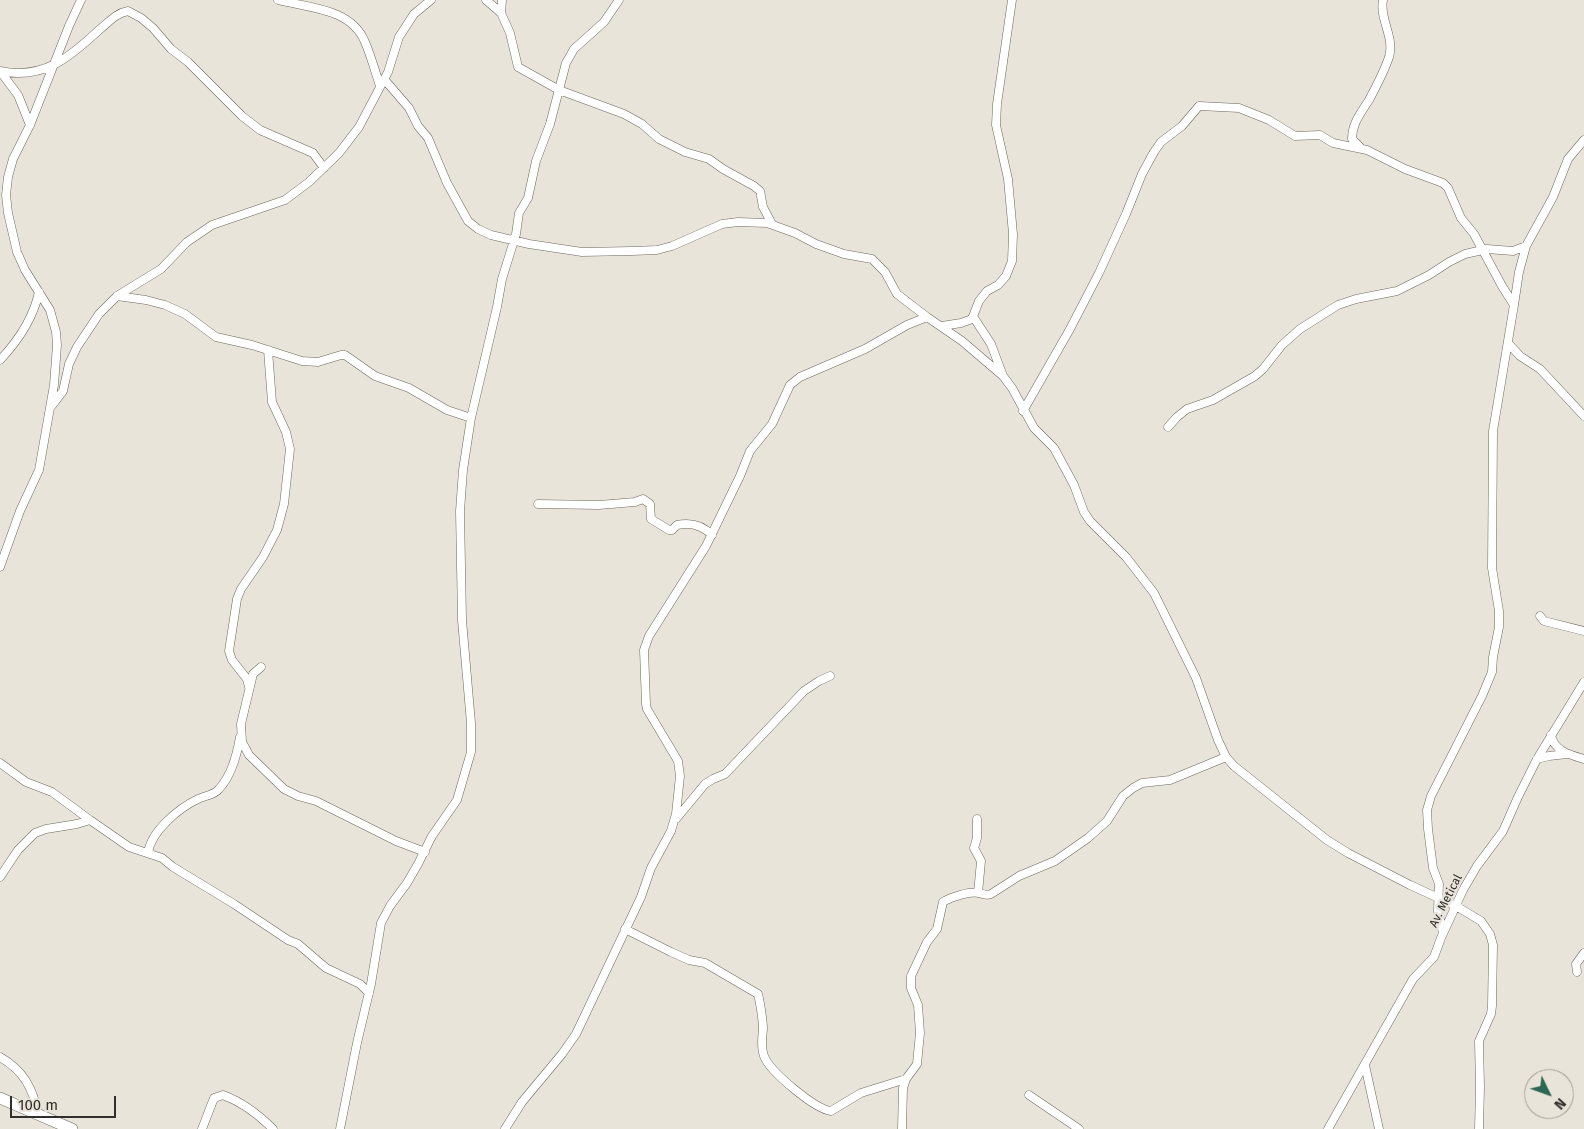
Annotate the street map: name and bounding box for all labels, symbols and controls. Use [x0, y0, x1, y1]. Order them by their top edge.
street label: Av. Metical [1427, 872, 1465, 930]
north arrow [1524, 1069, 1574, 1119]
scale bar [12, 1086, 119, 1118]
text: N [1550, 1095, 1569, 1113]
text: 100 m [18, 1096, 58, 1114]

